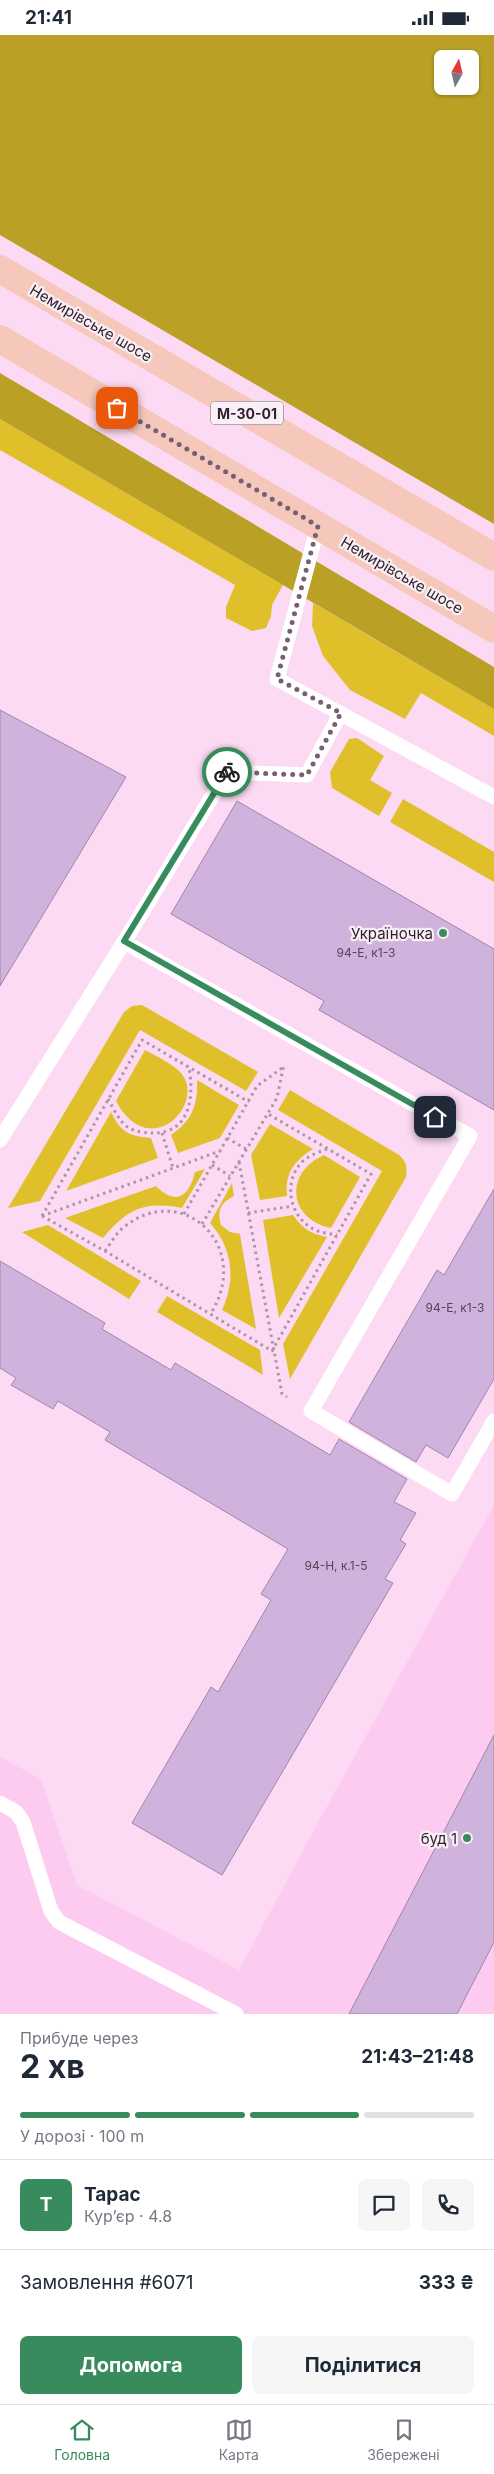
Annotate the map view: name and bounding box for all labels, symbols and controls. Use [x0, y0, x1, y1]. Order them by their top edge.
text: 21:41 [25, 6, 72, 29]
north arrow [434, 50, 479, 95]
map controls [434, 50, 479, 95]
street label: Немирівське шосе [27, 280, 155, 366]
pin [96, 387, 138, 429]
icon: bag [103, 394, 131, 422]
road number: М-30-01 [211, 401, 283, 424]
street label: Немирівське шосе [338, 532, 466, 618]
courier [202, 747, 252, 797]
icon: bike [213, 758, 241, 786]
place label: Україночка [351, 924, 433, 943]
marker: Україночка [437, 927, 449, 939]
house number: 94-Е, к1-3 [337, 945, 395, 960]
pin [414, 1096, 456, 1138]
icon: home [421, 1103, 449, 1131]
house number: 94-Е, к1-3 [426, 1300, 484, 1315]
house number: 94-Н, к.1-5 [304, 1558, 368, 1573]
place label: буд 1 [421, 1829, 457, 1848]
marker: буд 1 [461, 1832, 473, 1844]
text: Прибуде через [20, 2028, 138, 2048]
text: 21:43–21:48 [361, 2045, 474, 2068]
text: 2 хв [20, 2047, 85, 2086]
text: У дорозі · 100 m [20, 2126, 144, 2146]
button: chat [358, 2179, 410, 2231]
button: phone [422, 2179, 474, 2231]
text: Тарас [84, 2183, 141, 2206]
text: Т [40, 2193, 52, 2216]
text: Кур’єр · 4.8 [84, 2206, 172, 2226]
text: Замовлення #6071 [20, 2271, 193, 2294]
text: 333 ₴ [419, 2271, 474, 2294]
button: Допомога [20, 2336, 242, 2394]
button: Поділитися [252, 2336, 474, 2394]
tab: Головна [54, 2416, 110, 2463]
tab: Карта [219, 2416, 259, 2463]
tab: Збережені [367, 2416, 440, 2463]

